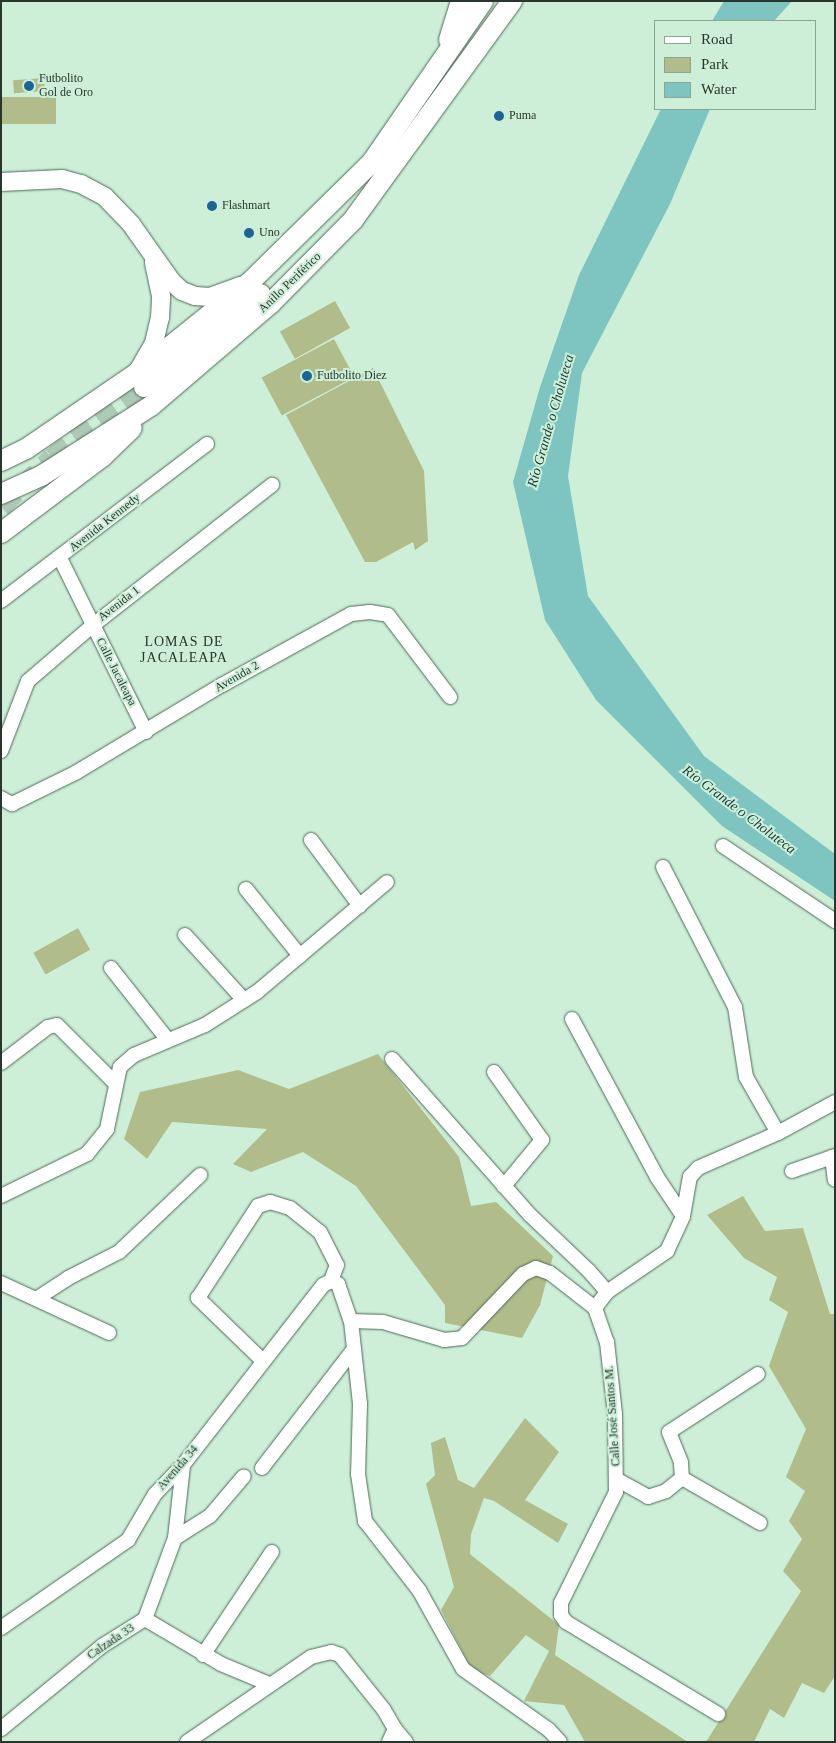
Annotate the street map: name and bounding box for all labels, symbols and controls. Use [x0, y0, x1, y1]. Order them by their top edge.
legend [654, 20, 816, 110]
text: Road [701, 31, 733, 47]
text: Park [701, 56, 729, 72]
place label: Futbolito Gol de Oro [39, 72, 93, 100]
marker: Futbolito Gol de Oro [23, 80, 35, 92]
text: Water [701, 81, 736, 97]
place label: Puma [509, 109, 536, 123]
marker: Puma [493, 110, 505, 122]
place label: Flashmart [222, 199, 270, 213]
marker: Flashmart [206, 200, 218, 212]
place label: Uno [259, 226, 280, 240]
marker: Uno [243, 227, 255, 239]
street label: Anillo Periférico [256, 250, 324, 316]
water label: Río Grande o Choluteca [524, 353, 578, 489]
place label: Futbolito Diez [317, 369, 387, 383]
marker: Futbolito Diez [301, 370, 313, 382]
street label: Avenida Kennedy [67, 491, 143, 555]
street label: Avenida 1 [95, 583, 143, 625]
district label: LOMAS DE JACALEAPA [139, 634, 229, 666]
street label: Calle Jacaleapa [93, 636, 139, 708]
street label: Avenida 2 [212, 659, 262, 695]
water label: Río Grande o Choluteca [679, 762, 799, 858]
street label: Calle José Santos M. [602, 1365, 624, 1467]
street label: Avenida 34 [155, 1443, 201, 1493]
street label: Calzada 33 [85, 1621, 137, 1663]

